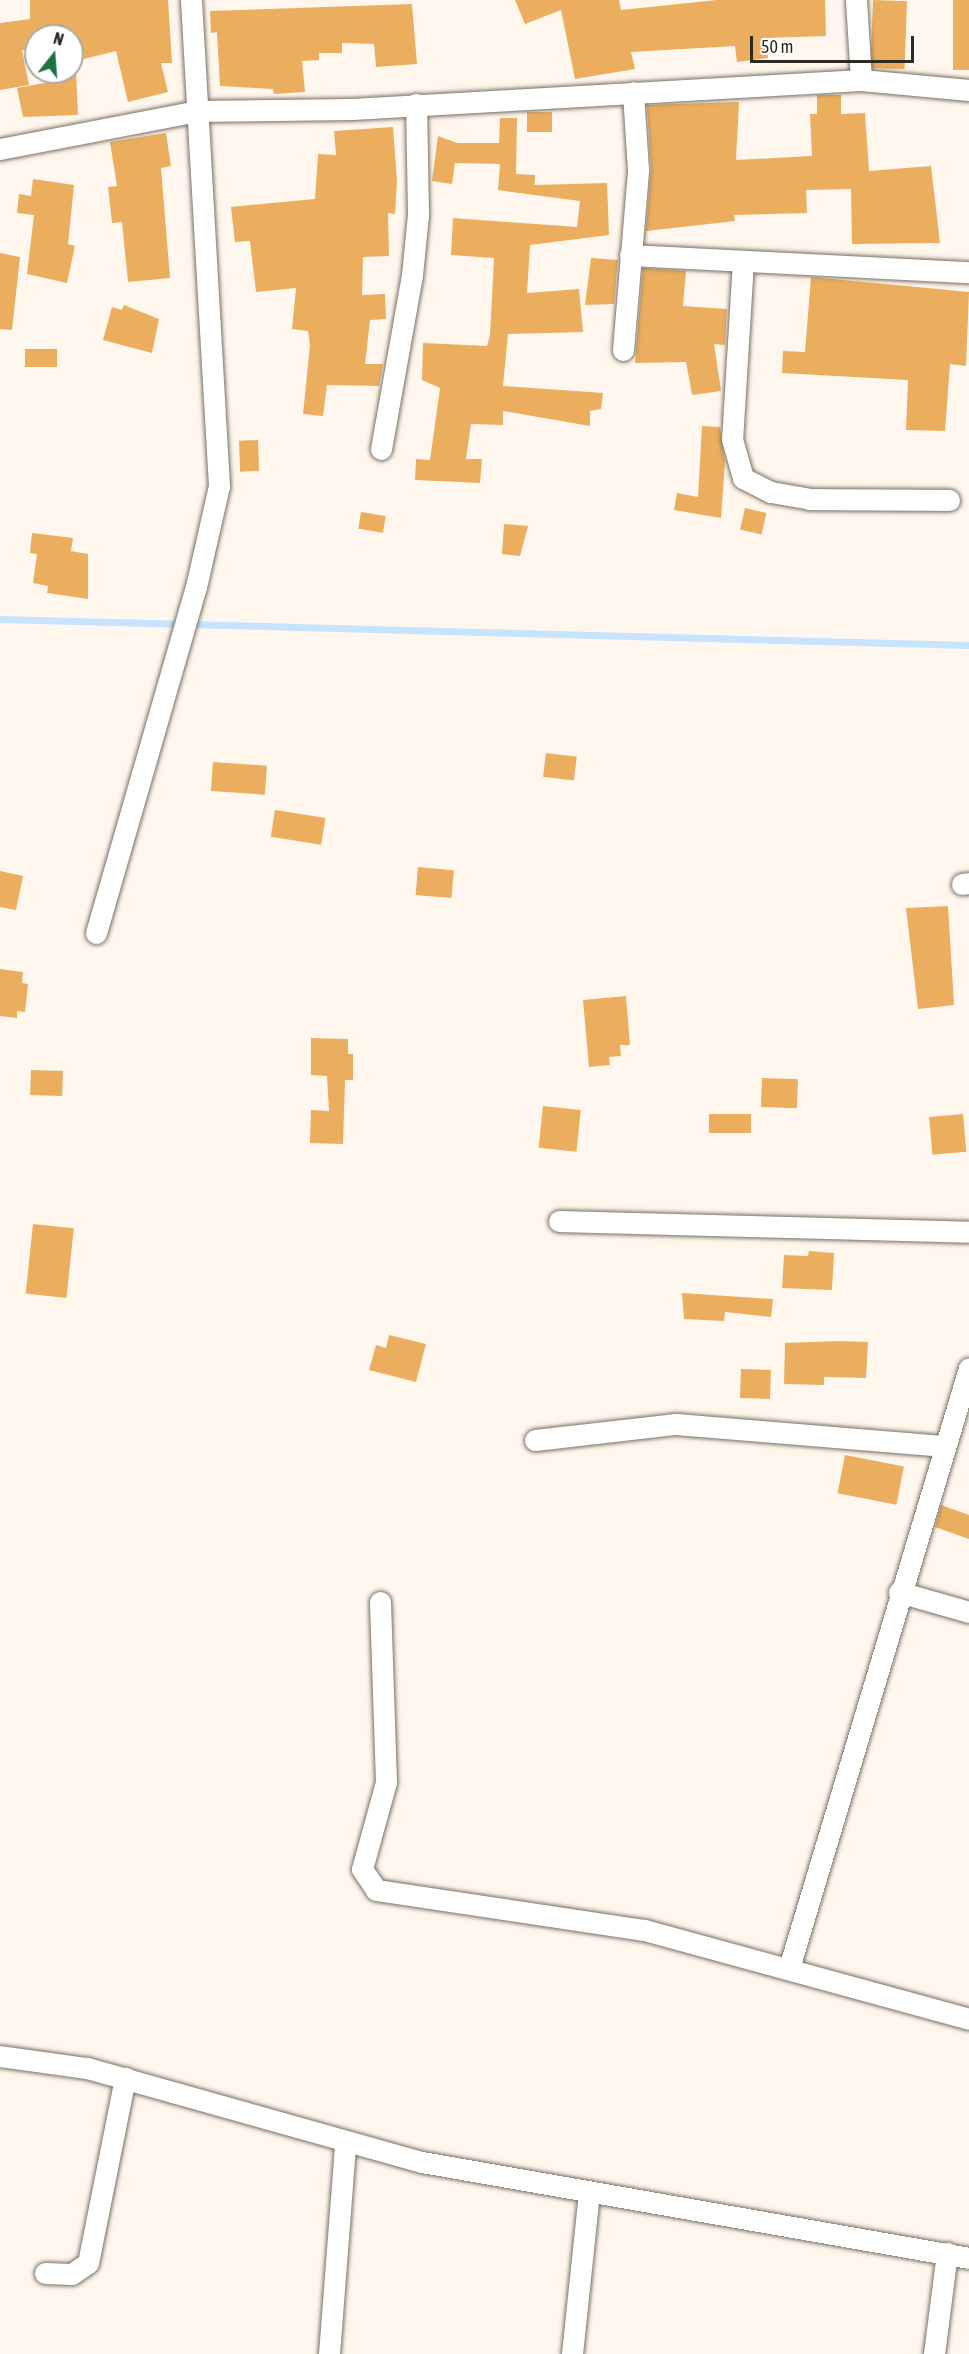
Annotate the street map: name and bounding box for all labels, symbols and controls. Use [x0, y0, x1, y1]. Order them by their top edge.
north arrow [24, 24, 84, 84]
scale bar [753, 24, 916, 62]
text: N [52, 29, 66, 49]
text: 50 m [761, 36, 793, 57]

